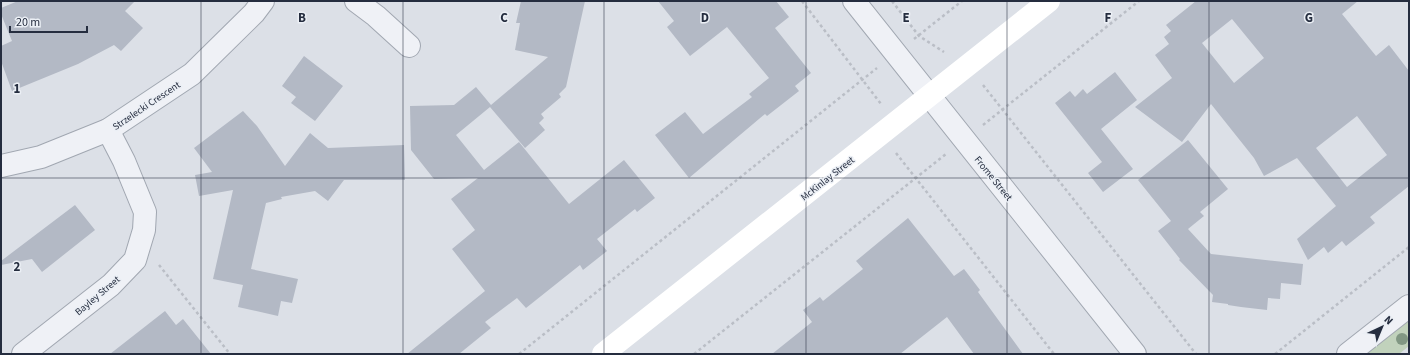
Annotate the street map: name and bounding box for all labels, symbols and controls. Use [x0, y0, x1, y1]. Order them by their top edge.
scale bar [10, 8, 87, 34]
text: B [298, 9, 306, 27]
text: C [500, 9, 508, 27]
text: D [701, 9, 709, 27]
text: E [902, 9, 910, 27]
text: F [1105, 9, 1112, 27]
text: G [1305, 9, 1313, 27]
text: 20 m [16, 14, 40, 31]
street label: Strzelecki Crescent [110, 78, 184, 134]
text: 1 [14, 80, 21, 98]
street label: McKinlay Street [798, 153, 858, 204]
street label: Frome Street [971, 153, 1016, 204]
text: 2 [14, 258, 21, 276]
street label: Bayley Street [72, 272, 124, 319]
north arrow [1362, 307, 1402, 347]
text: N [1381, 312, 1396, 328]

